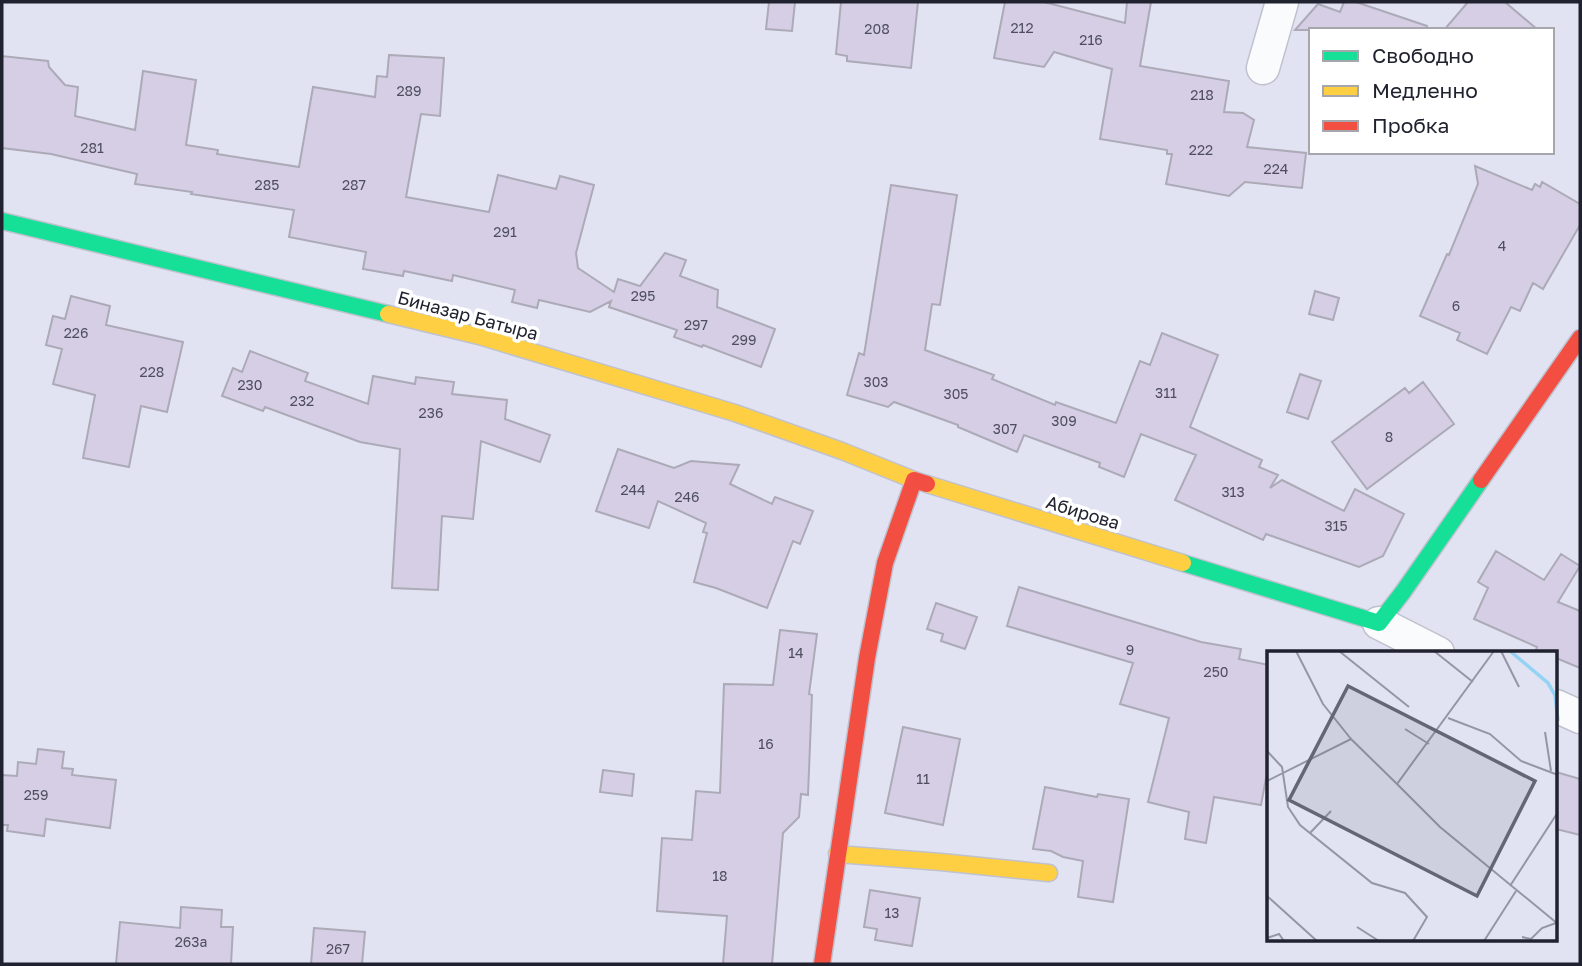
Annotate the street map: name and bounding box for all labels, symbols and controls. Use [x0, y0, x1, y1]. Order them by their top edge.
house number: 212 [1010, 19, 1034, 36]
house number: 208 [864, 20, 890, 37]
legend [1309, 28, 1554, 154]
house number: 216 [1079, 31, 1103, 48]
text: Свободно [1372, 42, 1474, 68]
text: Медленно [1372, 77, 1478, 103]
house number: 289 [396, 82, 422, 99]
house number: 218 [1190, 86, 1214, 103]
text: Пробка [1372, 112, 1450, 138]
house number: 281 [80, 139, 104, 156]
house number: 222 [1189, 141, 1213, 158]
house number: 224 [1264, 160, 1288, 177]
house number: 285 [255, 176, 279, 193]
house number: 287 [342, 176, 366, 193]
house number: 291 [493, 223, 517, 240]
house number: 4 [1498, 237, 1506, 254]
street label: Биназар Батыра [395, 286, 541, 344]
house number: 295 [631, 287, 655, 304]
house number: 6 [1452, 297, 1460, 314]
house number: 297 [684, 316, 708, 333]
house number: 226 [64, 324, 88, 341]
house number: 299 [731, 331, 757, 348]
house number: 228 [140, 363, 164, 380]
house number: 303 [863, 373, 889, 390]
house number: 230 [238, 376, 263, 393]
house number: 311 [1155, 384, 1177, 401]
house number: 305 [944, 385, 969, 402]
house number: 232 [290, 392, 314, 409]
house number: 236 [419, 404, 443, 421]
house number: 309 [1051, 412, 1077, 429]
house number: 307 [993, 420, 1017, 437]
house number: 8 [1385, 428, 1393, 445]
house number: 244 [620, 481, 646, 498]
house number: 313 [1221, 483, 1245, 500]
house number: 246 [674, 488, 700, 505]
street label: Абирова [1044, 490, 1122, 534]
house number: 315 [1324, 517, 1348, 534]
house number: 9 [1126, 641, 1134, 658]
house number: 14 [788, 644, 804, 661]
inset map [1267, 651, 1558, 942]
house number: 250 [1204, 663, 1228, 680]
house number: 16 [758, 735, 774, 752]
house number: 11 [916, 770, 930, 787]
house number: 259 [24, 786, 48, 803]
house number: 18 [712, 867, 728, 884]
house number: 13 [885, 904, 899, 921]
house number: 263а [175, 933, 207, 950]
house number: 267 [326, 940, 350, 957]

